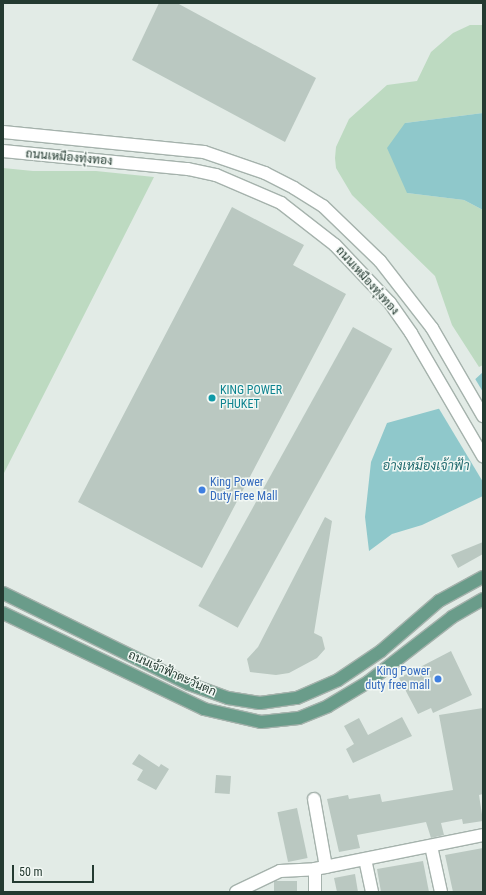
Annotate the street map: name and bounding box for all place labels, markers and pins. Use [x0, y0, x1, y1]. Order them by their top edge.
place label: KING POWER PHUKET [220, 384, 282, 412]
marker: KING POWER PHUKET [207, 393, 217, 403]
place label: King Power Duty Free Mall [210, 476, 277, 504]
marker: King Power Duty Free Mall [197, 485, 207, 495]
place label: King Power duty free mall [365, 665, 430, 693]
marker: King Power duty free mall [433, 674, 443, 684]

